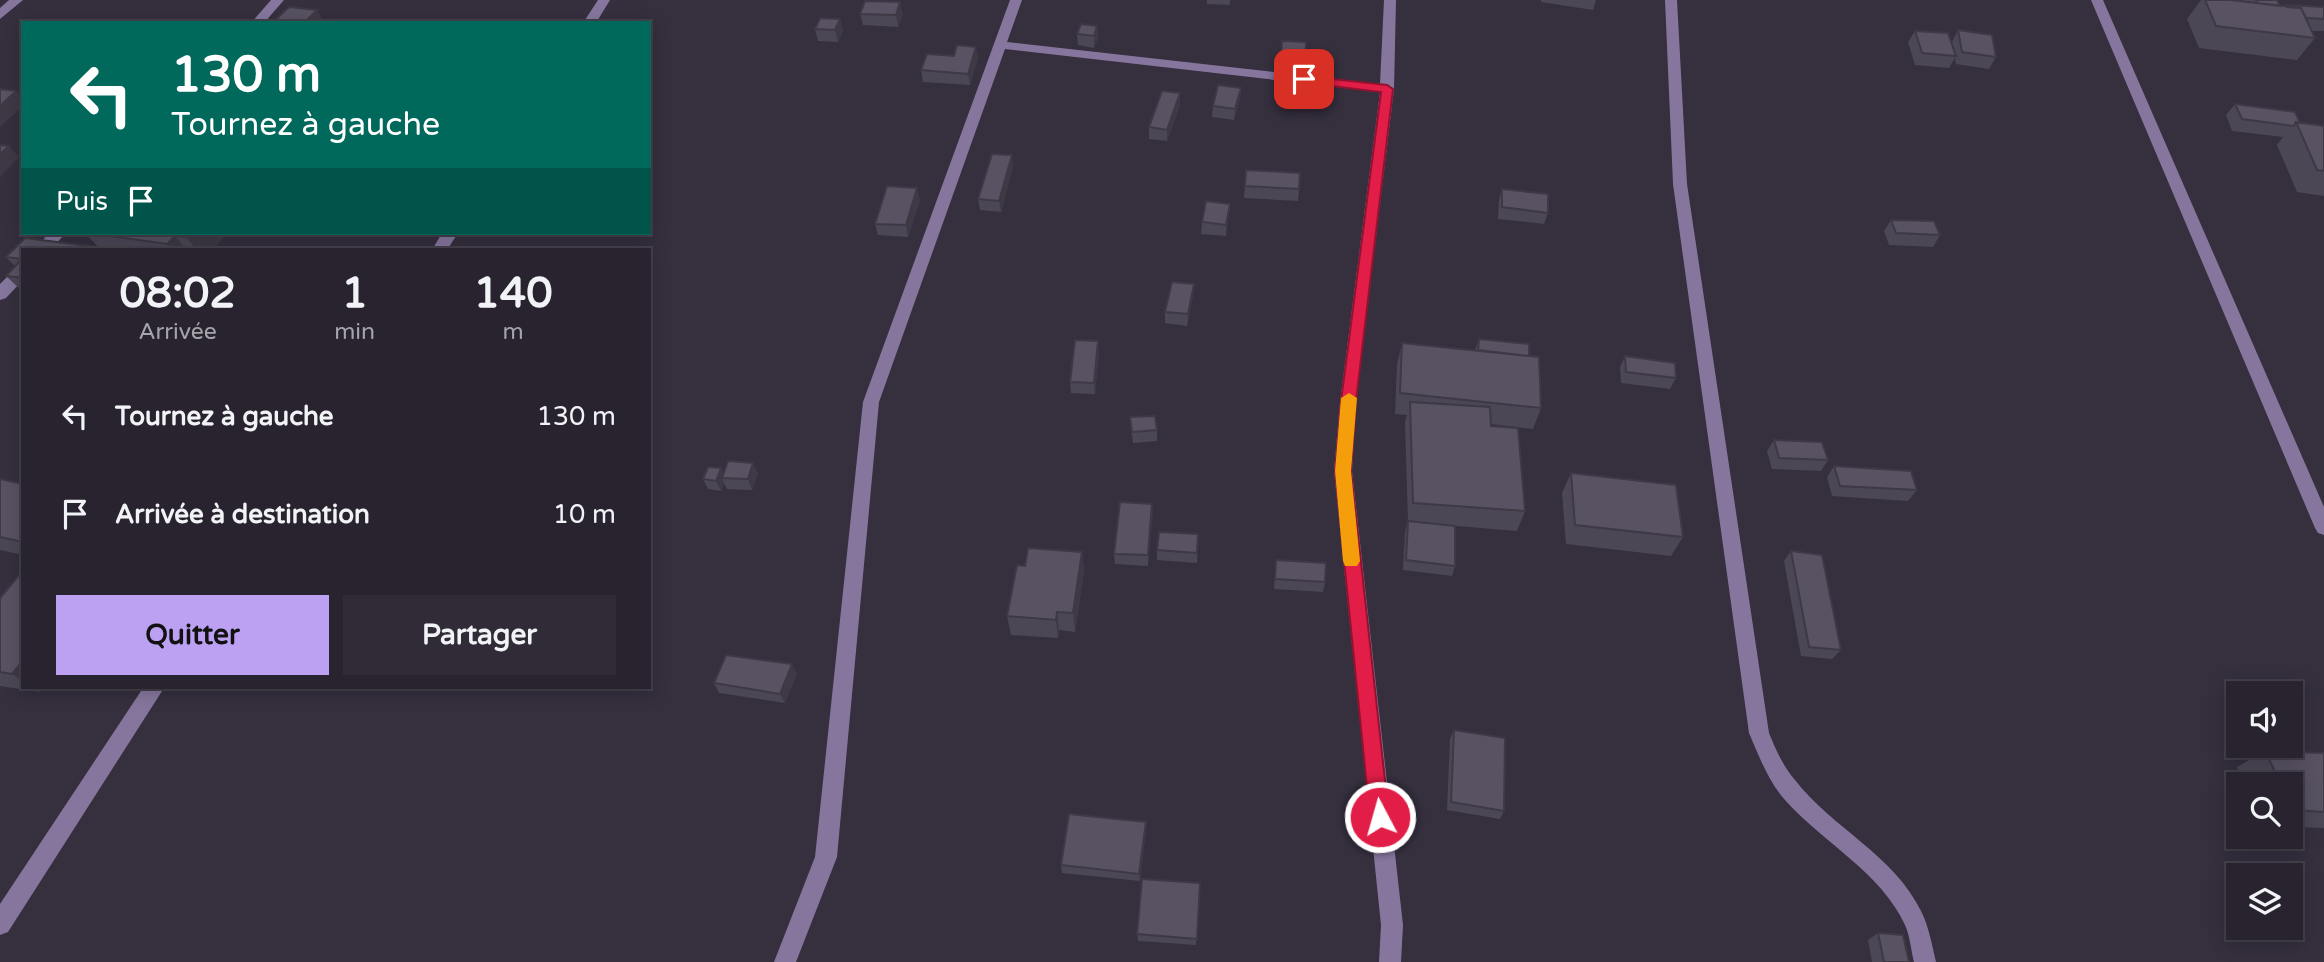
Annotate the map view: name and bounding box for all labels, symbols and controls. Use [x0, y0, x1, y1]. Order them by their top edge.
text: 130 m [171, 46, 321, 105]
icon: left [56, 49, 147, 140]
pin [1274, 49, 1334, 109]
icon: arrive [1285, 60, 1323, 98]
text: Tournez à gauche [171, 106, 440, 144]
icon: arrive [122, 182, 160, 220]
text: Puis [56, 186, 108, 217]
text: 08:02 [119, 268, 236, 319]
text: 1 [341, 268, 368, 319]
text: 140 [473, 268, 553, 319]
text: Arrivée [138, 318, 217, 346]
text: min [334, 318, 375, 346]
text: m [502, 318, 524, 346]
icon: left [56, 397, 94, 435]
text: Tournez à gauche [115, 401, 334, 432]
text: 130 m [536, 401, 616, 432]
icon: arrive [56, 495, 94, 533]
text: Arrivée à destination [115, 499, 370, 530]
text: 10 m [553, 499, 616, 530]
button: Quitter [56, 595, 329, 675]
button: Partager [343, 595, 616, 675]
map controls [2226, 681, 2303, 940]
button: sound [2226, 681, 2303, 758]
button: search [2226, 772, 2303, 849]
position arrow [1343, 780, 1417, 854]
button: layers [2226, 863, 2303, 940]

